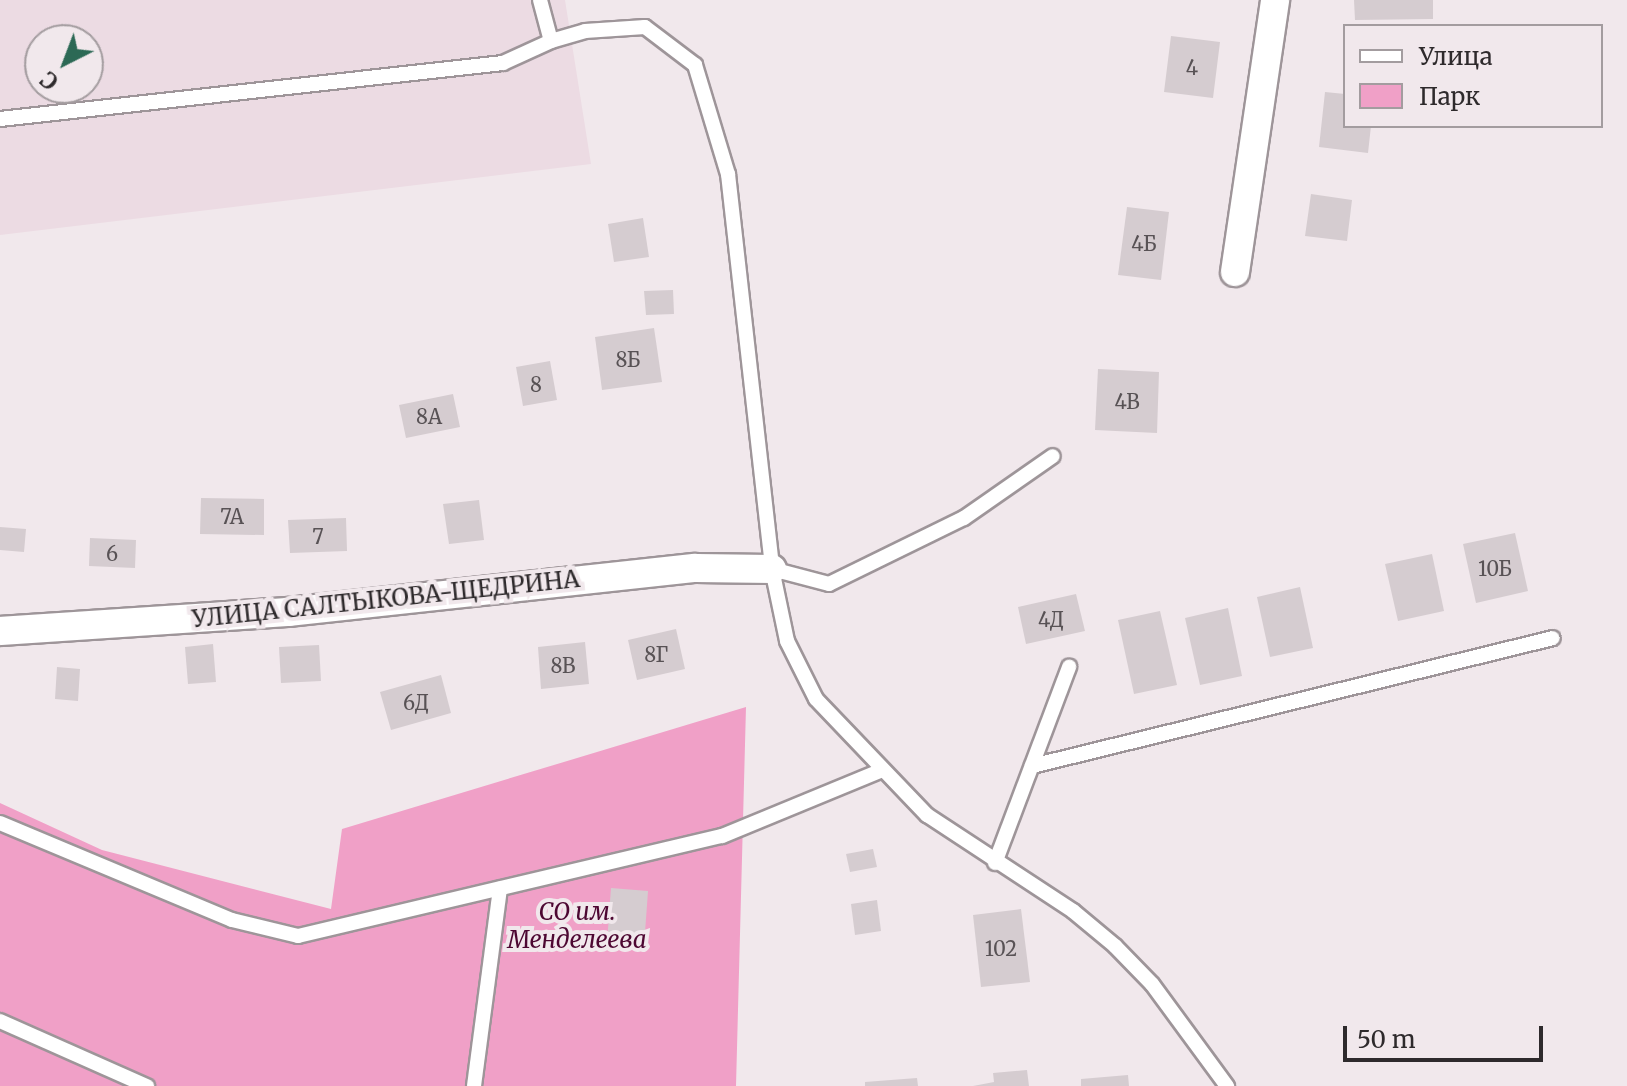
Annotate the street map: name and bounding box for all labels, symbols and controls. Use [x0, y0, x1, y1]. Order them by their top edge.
north arrow [24, 24, 104, 104]
legend [1343, 24, 1603, 128]
text: Улица [1419, 41, 1493, 72]
house number: 4 [1186, 55, 1198, 79]
text: С [34, 65, 64, 96]
text: Парк [1419, 81, 1480, 112]
house number: 4Б [1131, 231, 1157, 255]
house number: 8Б [615, 347, 641, 371]
house number: 8 [530, 372, 542, 396]
house number: 4В [1114, 389, 1140, 413]
house number: 8А [416, 404, 442, 428]
house number: 7А [220, 504, 244, 528]
house number: 7 [312, 524, 324, 548]
house number: 6 [106, 541, 118, 565]
house number: 10Б [1478, 556, 1512, 580]
street label: УЛИЦА САЛТЫКОВА-ЩЕДРИНА [191, 564, 581, 634]
house number: 4Д [1038, 607, 1064, 631]
house number: 8Г [644, 642, 668, 666]
house number: 8В [551, 653, 575, 677]
house number: 6Д [403, 690, 429, 714]
park label: СО им. Менделеева [507, 898, 647, 954]
house number: 102 [985, 936, 1017, 960]
scale bar [1347, 1010, 1547, 1060]
text: 50 m [1357, 1024, 1416, 1055]

